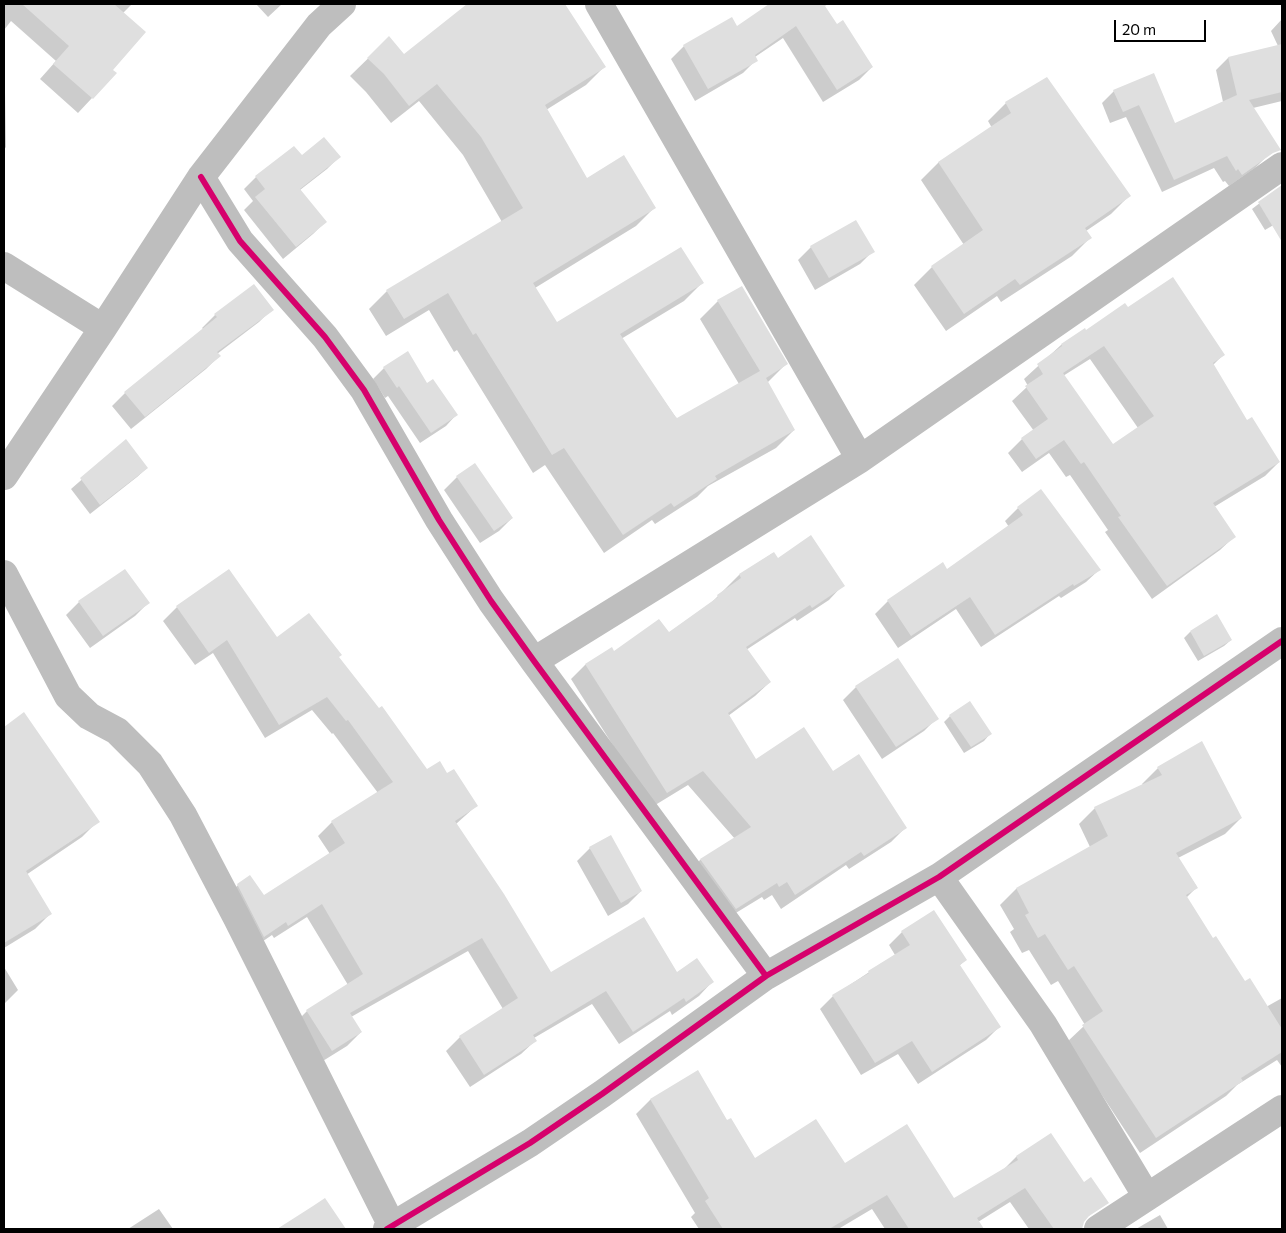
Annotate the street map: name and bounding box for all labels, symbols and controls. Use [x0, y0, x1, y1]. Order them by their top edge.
scale bar [1116, 10, 1208, 42]
text: 20 m [1122, 20, 1156, 38]

